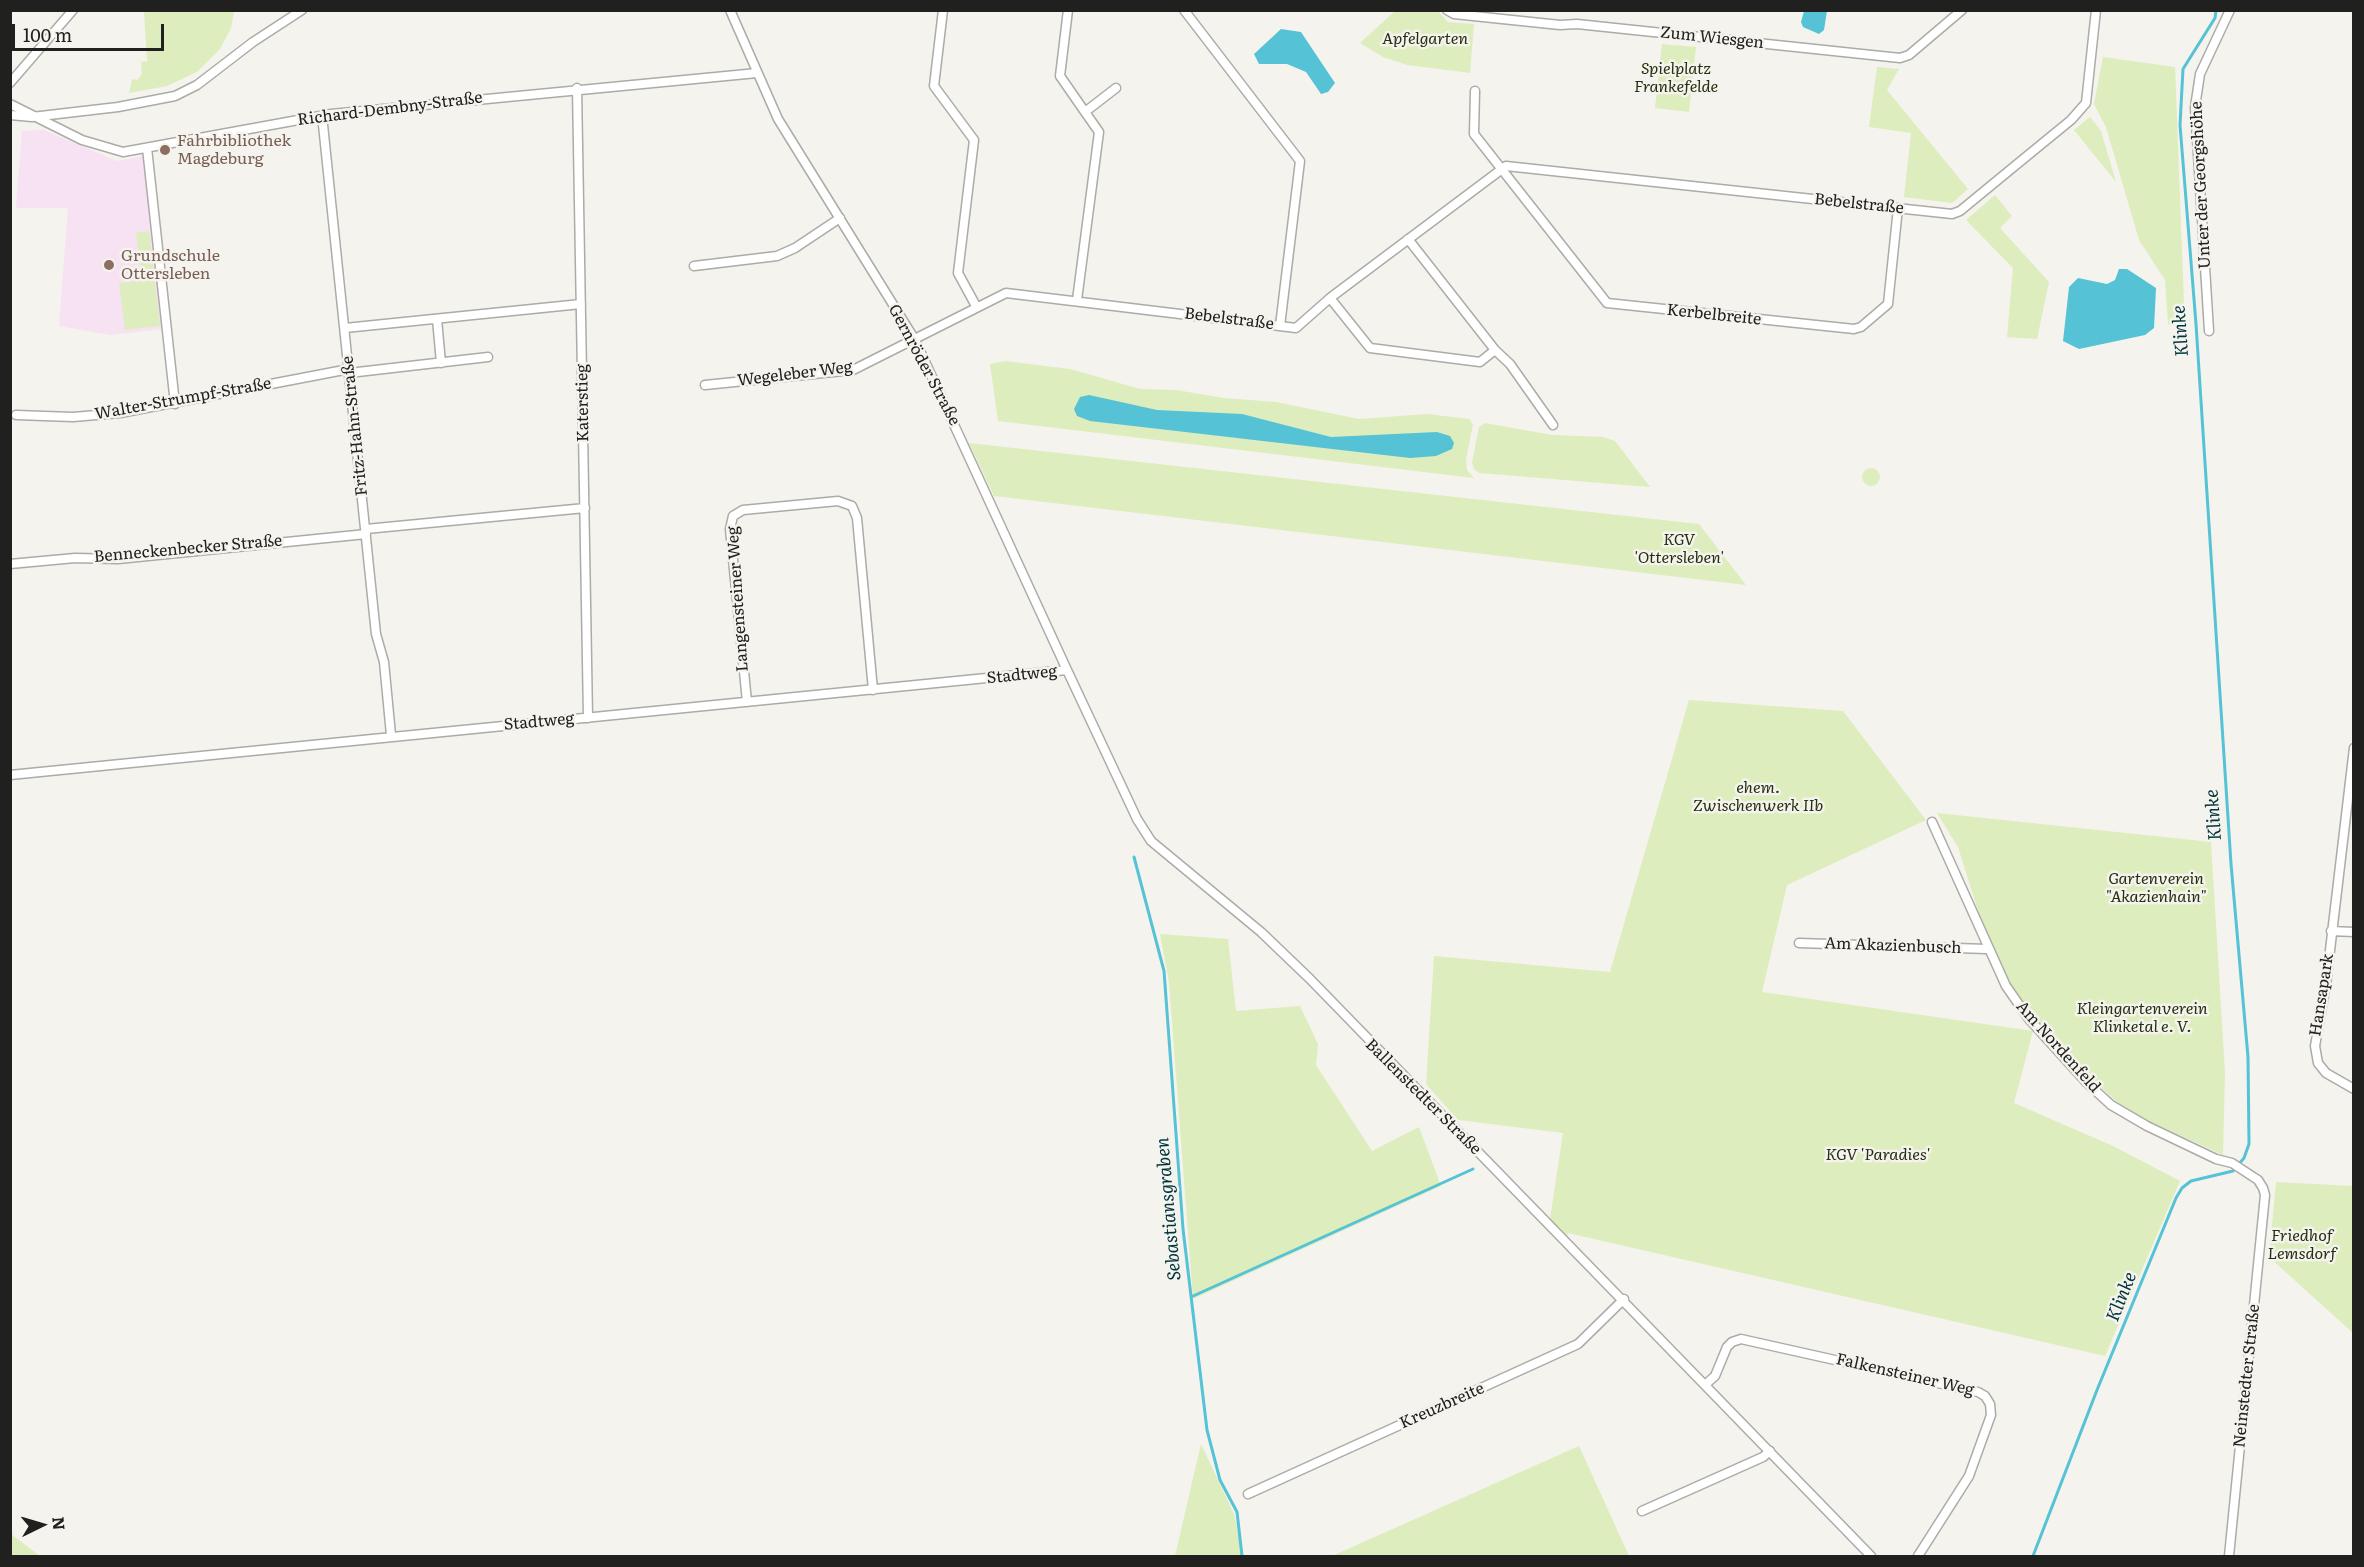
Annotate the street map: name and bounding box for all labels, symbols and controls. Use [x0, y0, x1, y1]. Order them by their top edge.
scale bar [15, 12, 166, 50]
text: 100 m [23, 21, 72, 48]
street label: Zum Wiesgen [1659, 23, 1765, 53]
park label: Apfelgarten [1382, 29, 1468, 49]
park label: Spielplatz Frankefelde [1634, 59, 1718, 97]
street label: Richard-Dembny-Straße [296, 88, 484, 130]
street label: Unter der Georgshöhe [2187, 101, 2215, 269]
place label: Fahrbibliothek Magdeburg [177, 131, 291, 169]
marker: Fahrbibliothek Magdeburg [158, 143, 172, 157]
street label: Bebelstraße [1813, 190, 1905, 218]
place label: Grundschule Ottersleben [121, 246, 220, 284]
marker: Grundschule Ottersleben [102, 258, 116, 272]
street label: Kerbelbreite [1666, 300, 1762, 330]
street label: Gernröder Straße [884, 301, 964, 429]
street label: Bebelstraße [1183, 304, 1275, 334]
water label: Klinke [2168, 305, 2194, 357]
street label: Fritz-Hahn-Straße [338, 355, 372, 497]
street label: Wegeleber Weg [736, 357, 854, 391]
street label: Katerstieg [573, 364, 593, 442]
street label: Walter-Strumpf-Straße [93, 374, 273, 424]
street label: Langensteiner Weg [723, 525, 753, 673]
park label: KGV 'Ottersleben' [1634, 530, 1724, 568]
street label: Benneckenbecker Straße [93, 531, 283, 567]
street label: Stadtweg [986, 662, 1058, 688]
street label: Stadtweg [503, 709, 575, 735]
park label: ehem. Zwischenwerk IIb [1693, 778, 1823, 816]
water label: Klinke [2201, 789, 2227, 841]
park label: Gartenverein "Akazienhain" [2105, 869, 2207, 907]
street label: Am Akazienbusch [1824, 934, 1962, 958]
street label: Hansapark [2306, 952, 2338, 1038]
street label: Am Nordenfeld [2012, 997, 2104, 1097]
park label: Kleingartenverein Klinketal e. V. [2076, 999, 2208, 1037]
street label: Ballenstedter Straße [1361, 1035, 1485, 1159]
water label: Sebastiansgraben [1152, 1137, 1186, 1281]
park label: KGV 'Paradies' [1826, 1145, 1930, 1165]
park label: Friedhof Lemsdorf [2268, 1226, 2336, 1264]
water label: Klinke [2102, 1269, 2142, 1325]
street label: Neinstedter Straße [2230, 1303, 2264, 1449]
street label: Falkensteiner Weg [1834, 1350, 1976, 1400]
street label: Kreuzbreite [1397, 1379, 1487, 1433]
north arrow [12, 1495, 72, 1555]
text: N [47, 1516, 72, 1531]

